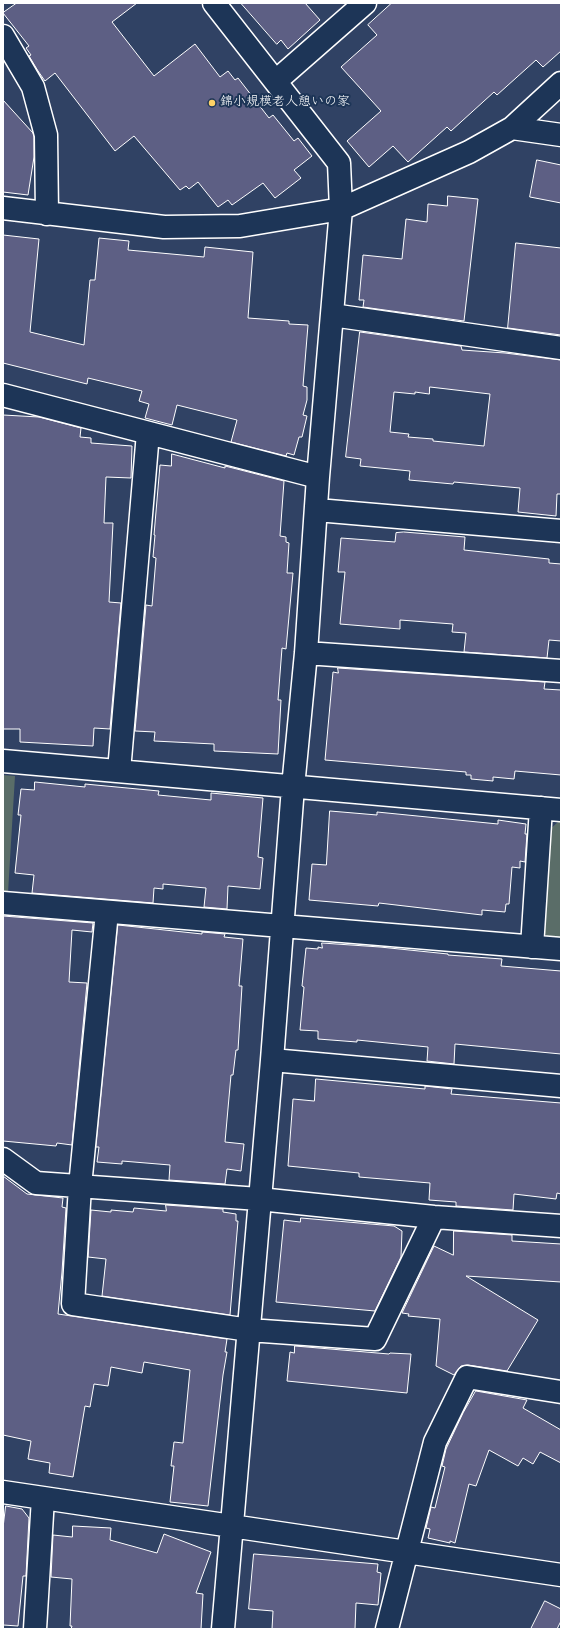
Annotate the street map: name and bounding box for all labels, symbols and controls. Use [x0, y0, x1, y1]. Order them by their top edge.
place label: 錦小規模老人憩いの家 [220, 95, 350, 111]
marker: 錦小規模老人憩いの家 [207, 98, 217, 108]

